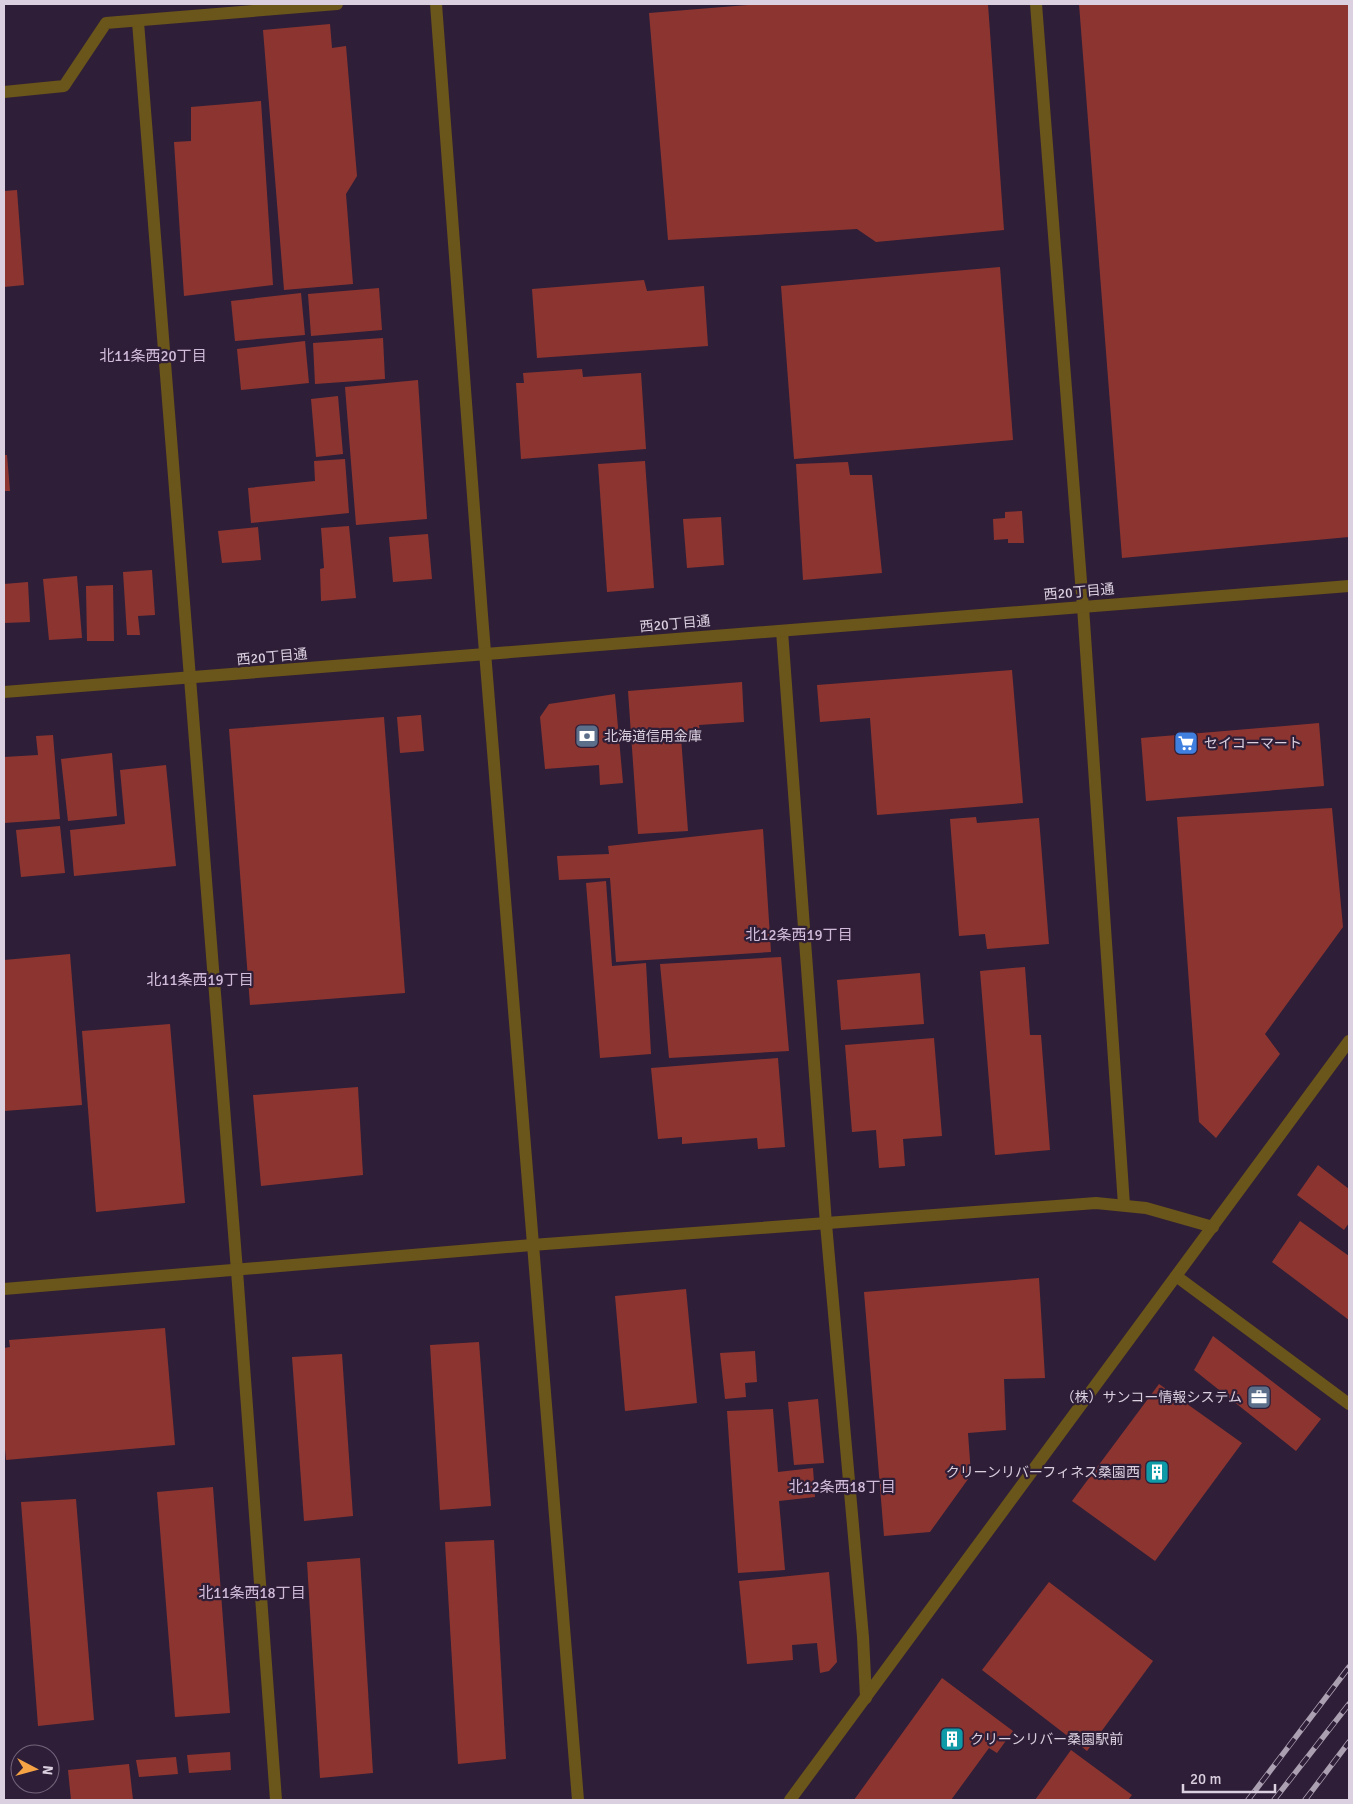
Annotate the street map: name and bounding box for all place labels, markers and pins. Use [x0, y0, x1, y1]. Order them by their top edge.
bank icon: 北海道信用金庫 [574, 723, 600, 749]
place label: 北海道信用金庫 [604, 728, 702, 745]
supermarket icon: セイコーマート [1173, 730, 1199, 756]
place label: セイコーマート [1204, 735, 1302, 752]
office icon: （株）サンコー情報システム [1246, 1384, 1272, 1410]
place label: （株）サンコー情報システム [1060, 1389, 1242, 1406]
building icon: クリーンリバーフィネス桑園西 [1144, 1459, 1170, 1485]
place label: クリーンリバーフィネス桑園西 [946, 1464, 1140, 1481]
building icon: クリーンリバー桑園駅前 [939, 1726, 965, 1752]
place label: クリーンリバー桑園駅前 [970, 1731, 1123, 1748]

